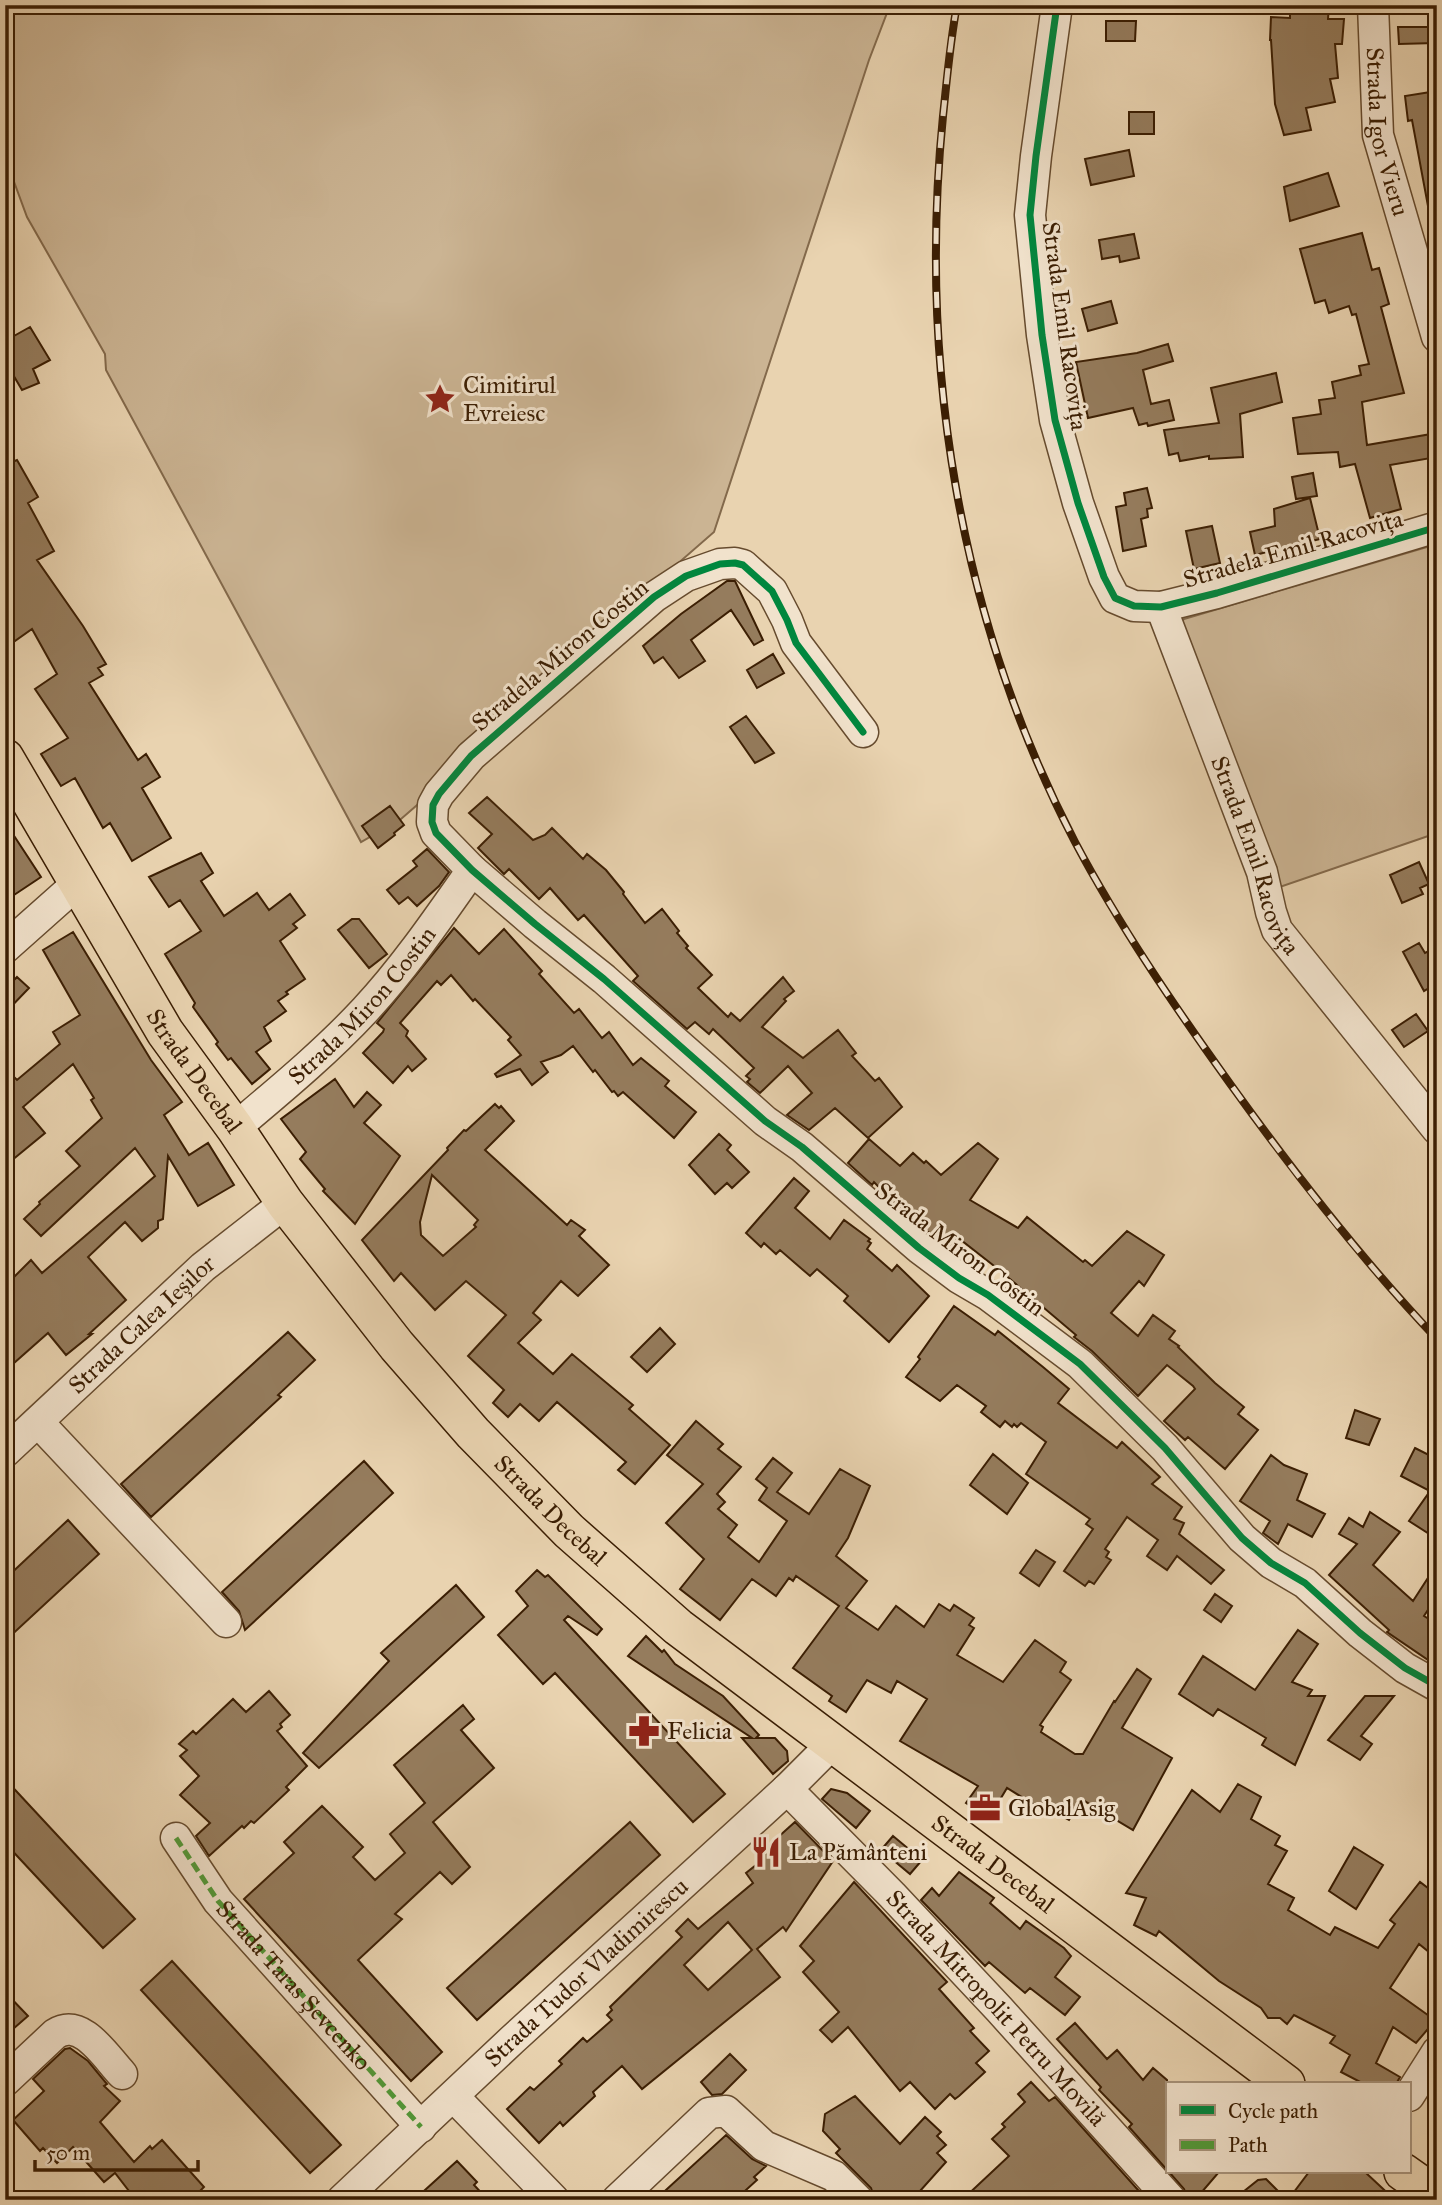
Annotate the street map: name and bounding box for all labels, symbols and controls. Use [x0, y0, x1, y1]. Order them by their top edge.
street label: Strada Igor Vieru [1360, 47, 1416, 220]
street label: Strada Emil Racovița [1035, 220, 1095, 433]
place label: Cimitirul Evreiesc [463, 370, 557, 428]
place icon: Cimitirul Evreiesc [423, 382, 457, 416]
street label: Stradela Emil Racovița [1180, 503, 1407, 595]
street label: Stradela Miron Costin [466, 572, 654, 738]
street label: Strada Emil Racovița [1204, 752, 1307, 962]
street label: Strada Miron Costin [282, 920, 442, 1091]
street label: Strada Decebal [140, 1003, 249, 1140]
street label: Strada Miron Costin [869, 1175, 1051, 1323]
street label: Strada Calea Ieșilor [62, 1248, 221, 1400]
street label: Strada Decebal [488, 1449, 613, 1573]
pharmacy icon: Felicia [627, 1714, 661, 1748]
place label: Felicia [667, 1716, 733, 1746]
office icon: GlobalAsig [968, 1791, 1002, 1825]
place label: GlobalAsig [1008, 1793, 1116, 1823]
street label: Strada Decebal [926, 1808, 1061, 1920]
restaurant icon: La Pământeni [749, 1835, 783, 1869]
place label: La Pământeni [789, 1837, 927, 1867]
street label: Strada Tudor Vladimirescu [478, 1871, 695, 2073]
street label: Strada Mitropolit Petru Movilă [880, 1884, 1113, 2133]
street label: Strada Taras Șevcenko [210, 1894, 378, 2077]
legend [1166, 2082, 1410, 2174]
text: Cycle path [1228, 2098, 1319, 2124]
scale bar [35, 2128, 198, 2172]
text: Path [1228, 2132, 1268, 2158]
text: 50 m [46, 2140, 91, 2166]

